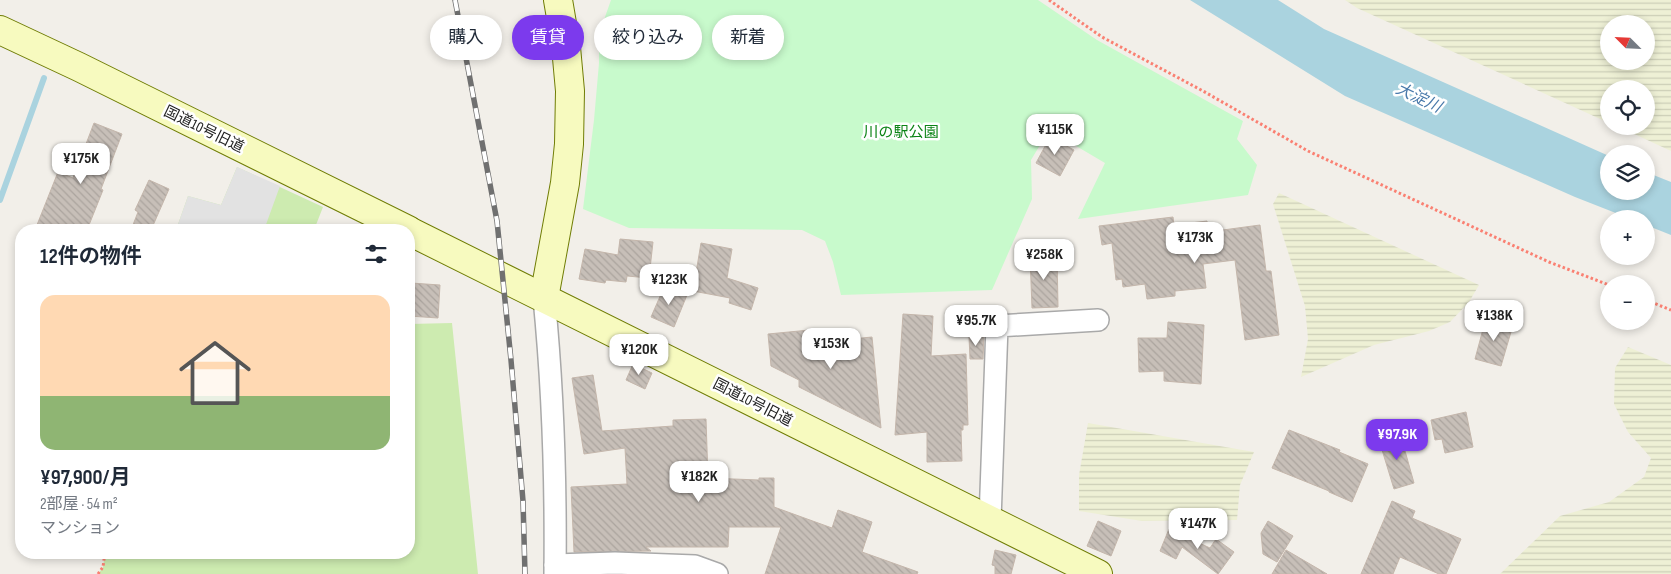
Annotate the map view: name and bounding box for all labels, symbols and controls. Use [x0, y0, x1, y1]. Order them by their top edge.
chip: 購入 [430, 15, 502, 60]
chip: 賃貸 [512, 15, 584, 60]
chip: 絞り込み [594, 15, 702, 60]
chip: 新着 [712, 15, 784, 60]
north arrow [1600, 15, 1655, 70]
map controls [1600, 15, 1655, 330]
water label: 大淀川 [1393, 80, 1446, 118]
button: locate [1600, 80, 1655, 135]
street label: 国道10号旧道 [161, 102, 247, 157]
pin: ¥115K [1020, 114, 1090, 156]
text: ¥115K [1037, 120, 1073, 139]
park label: 川の駅公園 [863, 123, 939, 142]
pin: ¥175K [46, 142, 116, 185]
button: layers [1600, 145, 1655, 200]
text: ¥175K [63, 149, 99, 168]
button: + [1600, 210, 1655, 265]
pin: ¥173K [1160, 222, 1230, 264]
text: ¥173K [1177, 228, 1213, 247]
pin: ¥258K [1009, 238, 1079, 281]
icon: filters [362, 240, 390, 268]
text: 12件の物件 [40, 244, 142, 269]
text: ¥258K [1025, 245, 1063, 264]
pin: ¥123K [634, 264, 704, 306]
text: ¥123K [651, 270, 687, 289]
button: − [1600, 275, 1655, 330]
pin: ¥138K [1459, 300, 1529, 342]
pin: ¥95.7K [935, 304, 1017, 347]
text: ¥138K [1475, 306, 1513, 325]
text: ¥95.7K [956, 311, 996, 330]
icon: home [170, 328, 260, 418]
pin: ¥153K [796, 328, 866, 370]
pin: ¥120K [604, 334, 674, 376]
text: ¥153K [813, 334, 849, 353]
text: ¥120K [620, 340, 658, 359]
street label: 国道10号旧道 [710, 374, 796, 431]
pin: ¥97.9K [1356, 418, 1438, 461]
text: ¥97.9K [1377, 425, 1417, 444]
pin: ¥182K [664, 460, 734, 503]
text: ¥97,900/月 [40, 465, 131, 490]
text: ¥182K [680, 467, 718, 486]
text: 2部屋 · 54 m² [40, 495, 118, 514]
pin: ¥147K [1163, 508, 1233, 550]
text: ¥147K [1180, 514, 1216, 533]
text: マンション [40, 519, 120, 538]

